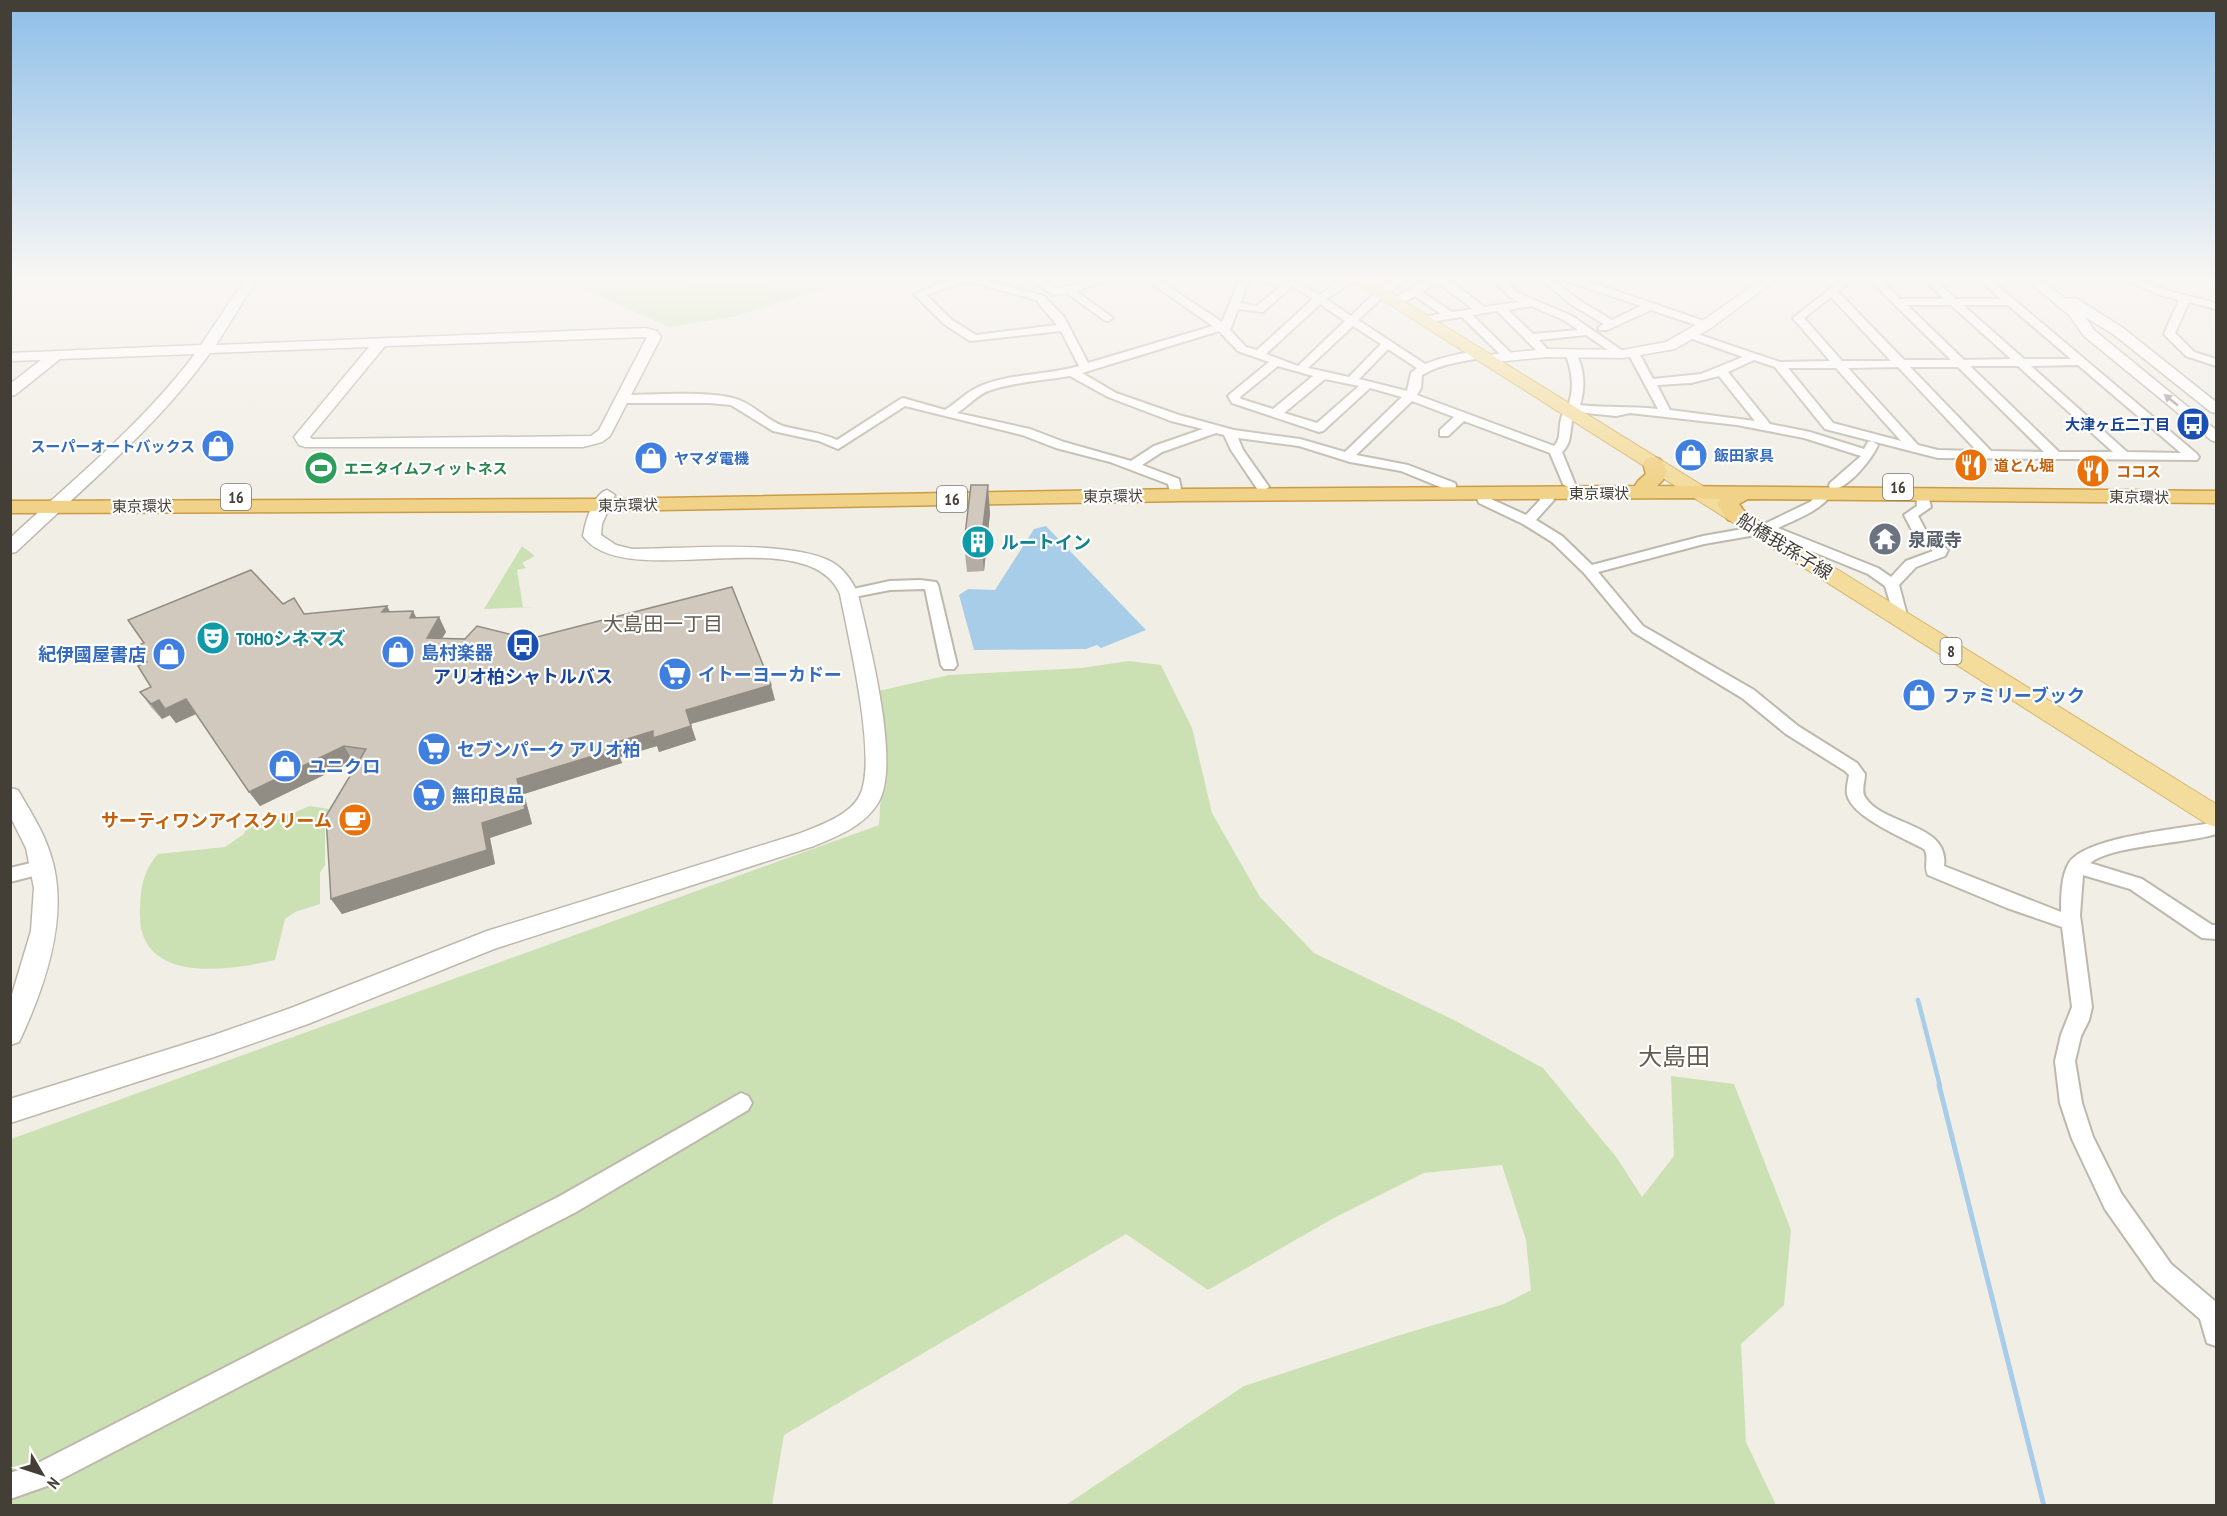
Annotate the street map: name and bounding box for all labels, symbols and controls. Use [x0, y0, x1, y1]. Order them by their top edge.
one-way arrow [2163, 393, 2179, 406]
bus stop icon: 大津ヶ丘二丁目 [2175, 406, 2211, 442]
place label: 大津ヶ丘二丁目 [2065, 415, 2170, 434]
shop icon: スーパーオートバックス [200, 428, 236, 464]
place label: スーパーオートバックス [31, 437, 195, 456]
shop icon: 飯田家具 [1673, 437, 1709, 473]
shop icon: ヤマダ電機 [633, 440, 669, 476]
place label: 飯田家具 [1714, 446, 1774, 465]
restaurant icon: 道とん堀 [1953, 447, 1989, 483]
place label: ヤマダ電機 [674, 449, 749, 468]
sports icon: エニタイムフィットネス [303, 450, 339, 486]
restaurant icon: ココス [2075, 453, 2111, 489]
place label: 道とん堀 [1994, 456, 2054, 475]
place label: エニタイムフィットネス [344, 459, 508, 478]
place label: ココス [2116, 462, 2161, 481]
road number: 16 [1883, 474, 1913, 500]
road number: 16 [221, 484, 251, 510]
street label: 東京環状 [1569, 484, 1629, 503]
road number: 16 [937, 486, 967, 512]
street label: 東京環状 [1083, 486, 1143, 506]
street label: 東京環状 [2109, 487, 2169, 507]
street label: 東京環状 [598, 495, 658, 515]
street label: 東京環状 [112, 496, 172, 516]
street label: 船橋我孫子線 [1733, 508, 1837, 584]
temple icon: 泉蔵寺 [1867, 521, 1903, 557]
building icon: ルートイン [960, 524, 996, 560]
place label: 泉蔵寺 [1908, 528, 1962, 551]
place label: ルートイン [1001, 531, 1091, 554]
district label: 大島田一丁目 [603, 611, 723, 637]
theatre icon: TOHOシネマズ [195, 620, 231, 656]
place label: TOHOシネマズ [236, 627, 346, 650]
bus stop icon: アリオ柏シャトルバス [505, 627, 541, 663]
shop icon: 島村楽器 [380, 634, 416, 670]
shop icon: 紀伊國屋書店 [151, 636, 187, 672]
road number: 8 [1940, 638, 1962, 664]
place label: 島村楽器 [421, 641, 493, 664]
place label: 紀伊國屋書店 [38, 643, 146, 666]
supermarket icon: イトーヨーカドー [657, 656, 693, 692]
place label: イトーヨーカドー [698, 663, 842, 686]
place label: アリオ柏シャトルバス [433, 665, 613, 688]
shop icon: ファミリーブック [1901, 677, 1937, 713]
place label: ファミリーブック [1942, 684, 2085, 707]
supermarket icon: セブンパーク アリオ柏 [416, 731, 452, 767]
place label: セブンパーク アリオ柏 [457, 738, 641, 761]
shop icon: ユニクロ [267, 748, 303, 784]
place label: ユニクロ [308, 755, 380, 778]
supermarket icon: 無印良品 [411, 777, 447, 813]
place label: 無印良品 [452, 784, 524, 807]
cafe icon: サーティワンアイスクリーム [337, 802, 373, 838]
place label: サーティワンアイスクリーム [101, 809, 332, 832]
district label: 大島田 [1638, 1041, 1710, 1072]
north arrow [12, 1444, 72, 1504]
text: N [43, 1474, 64, 1493]

